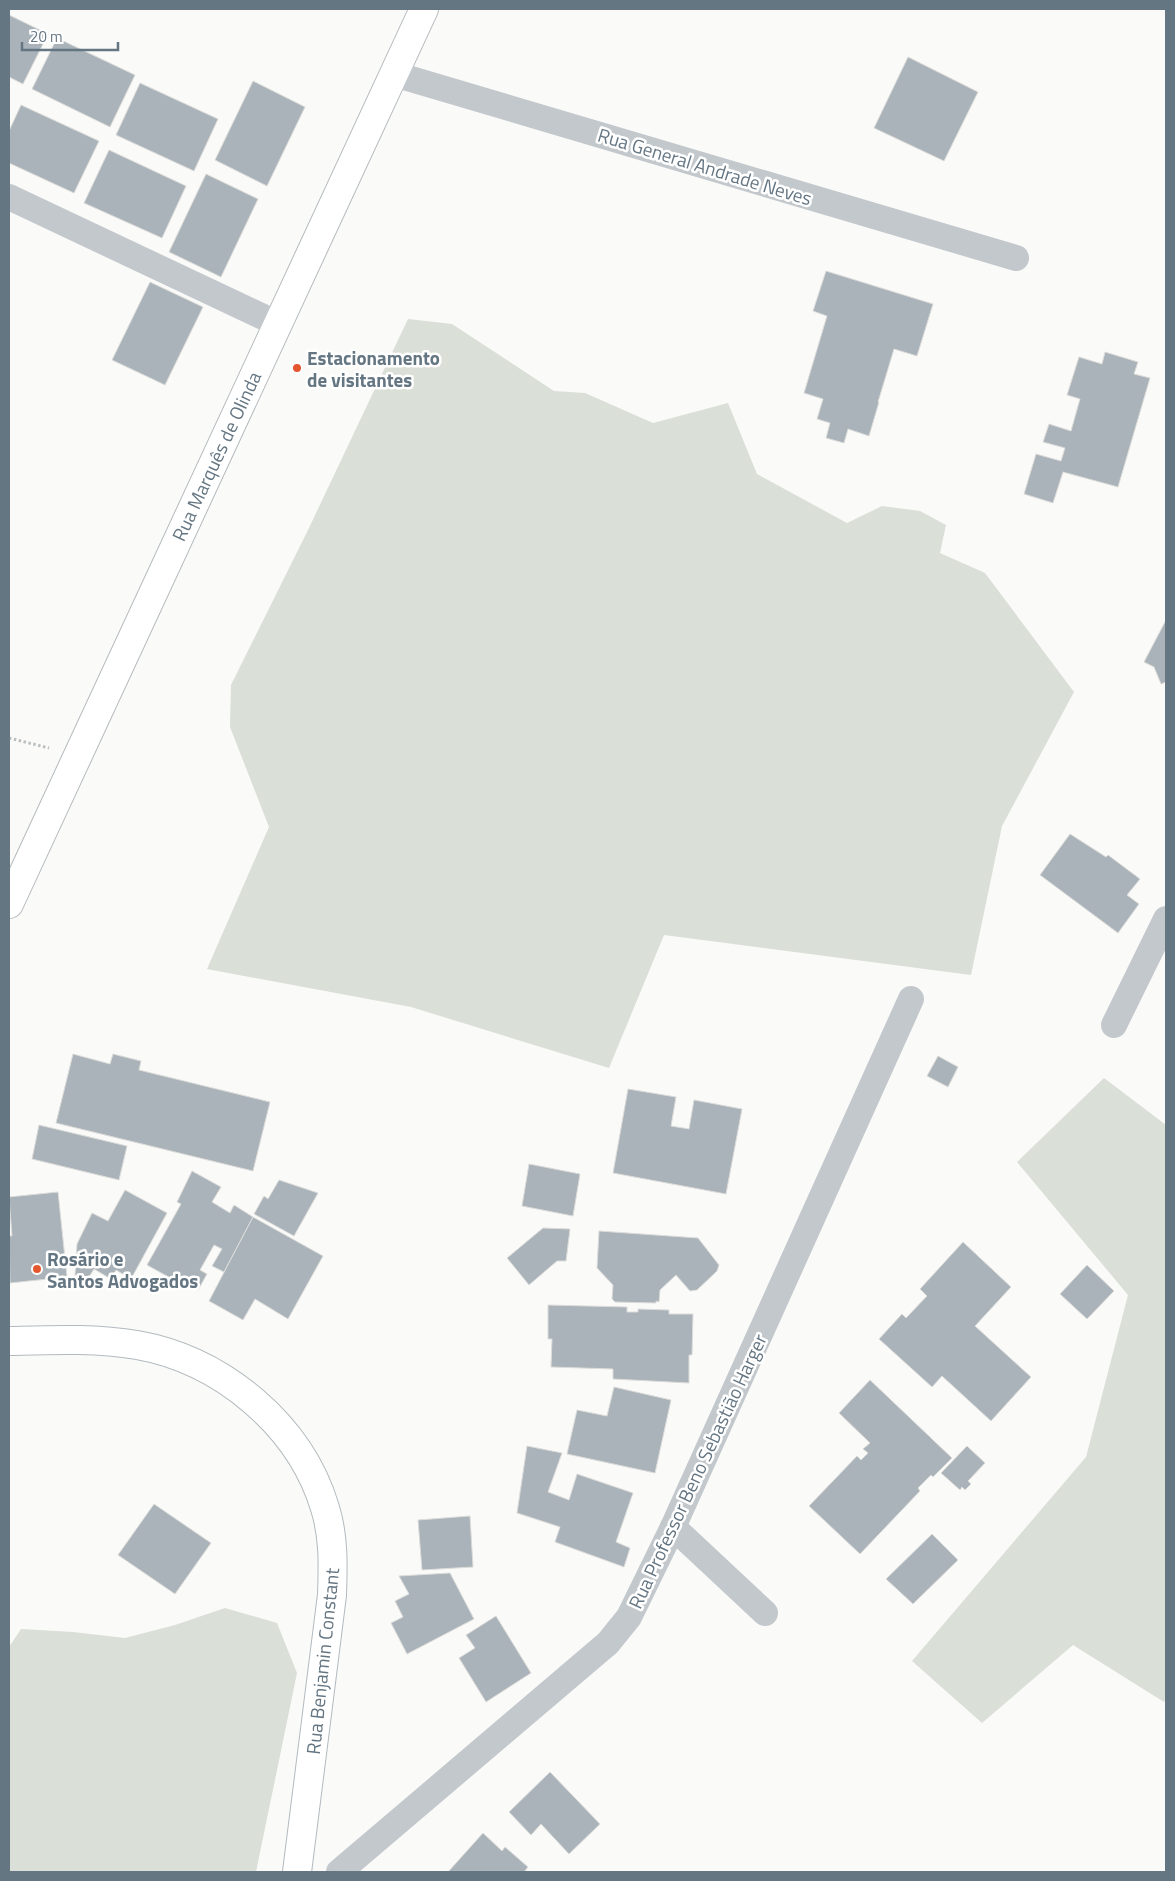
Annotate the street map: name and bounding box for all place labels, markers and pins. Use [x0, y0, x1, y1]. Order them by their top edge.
place label: Estacionamento de visitantes [307, 343, 440, 394]
marker: Estacionamento de visitantes [291, 362, 303, 374]
place label: Rosário e Santos Advogados [47, 1244, 198, 1295]
marker: Rosário e Santos Advogados [31, 1263, 43, 1275]

